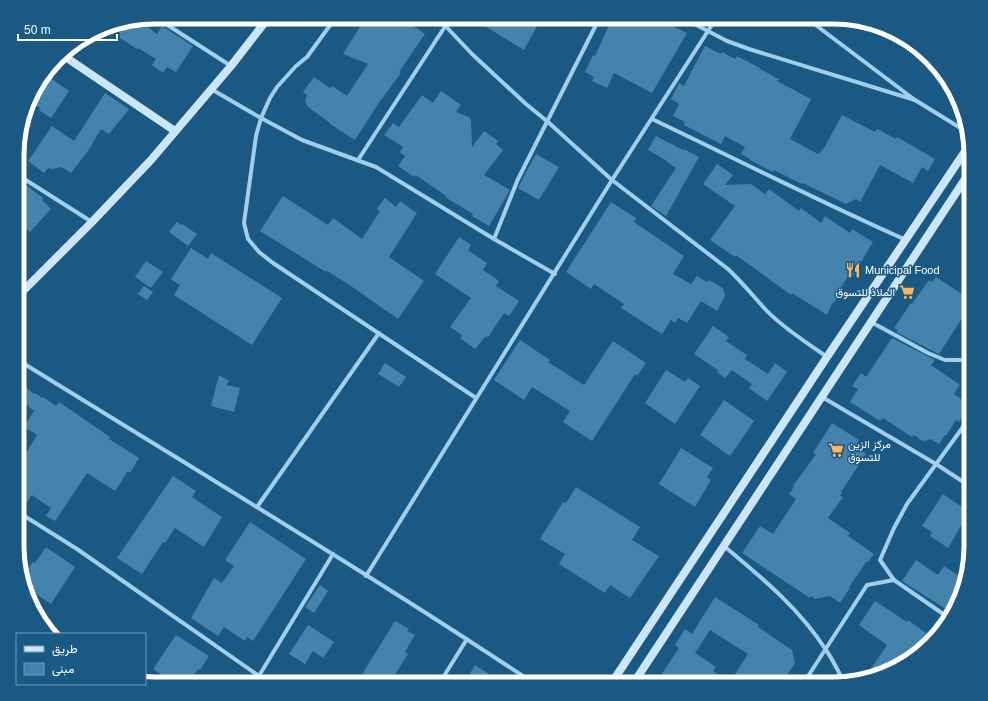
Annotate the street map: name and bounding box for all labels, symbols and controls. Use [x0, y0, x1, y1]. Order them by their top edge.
scale bar [18, 16, 117, 42]
text: 50 m [24, 23, 51, 37]
restaurant icon: Municipal Food [844, 261, 862, 279]
place label: Municipal Food [865, 264, 940, 276]
supermarket icon: الملاذ للتسوق [898, 283, 916, 301]
place label: الملاذ للتسوق [836, 286, 895, 299]
place label: مركز الزين للتسوق [848, 438, 891, 464]
supermarket icon: مركز الزين للتسوق [827, 441, 845, 459]
legend [16, 633, 146, 685]
text: طريق [52, 642, 78, 657]
text: مبنى [52, 662, 74, 677]

